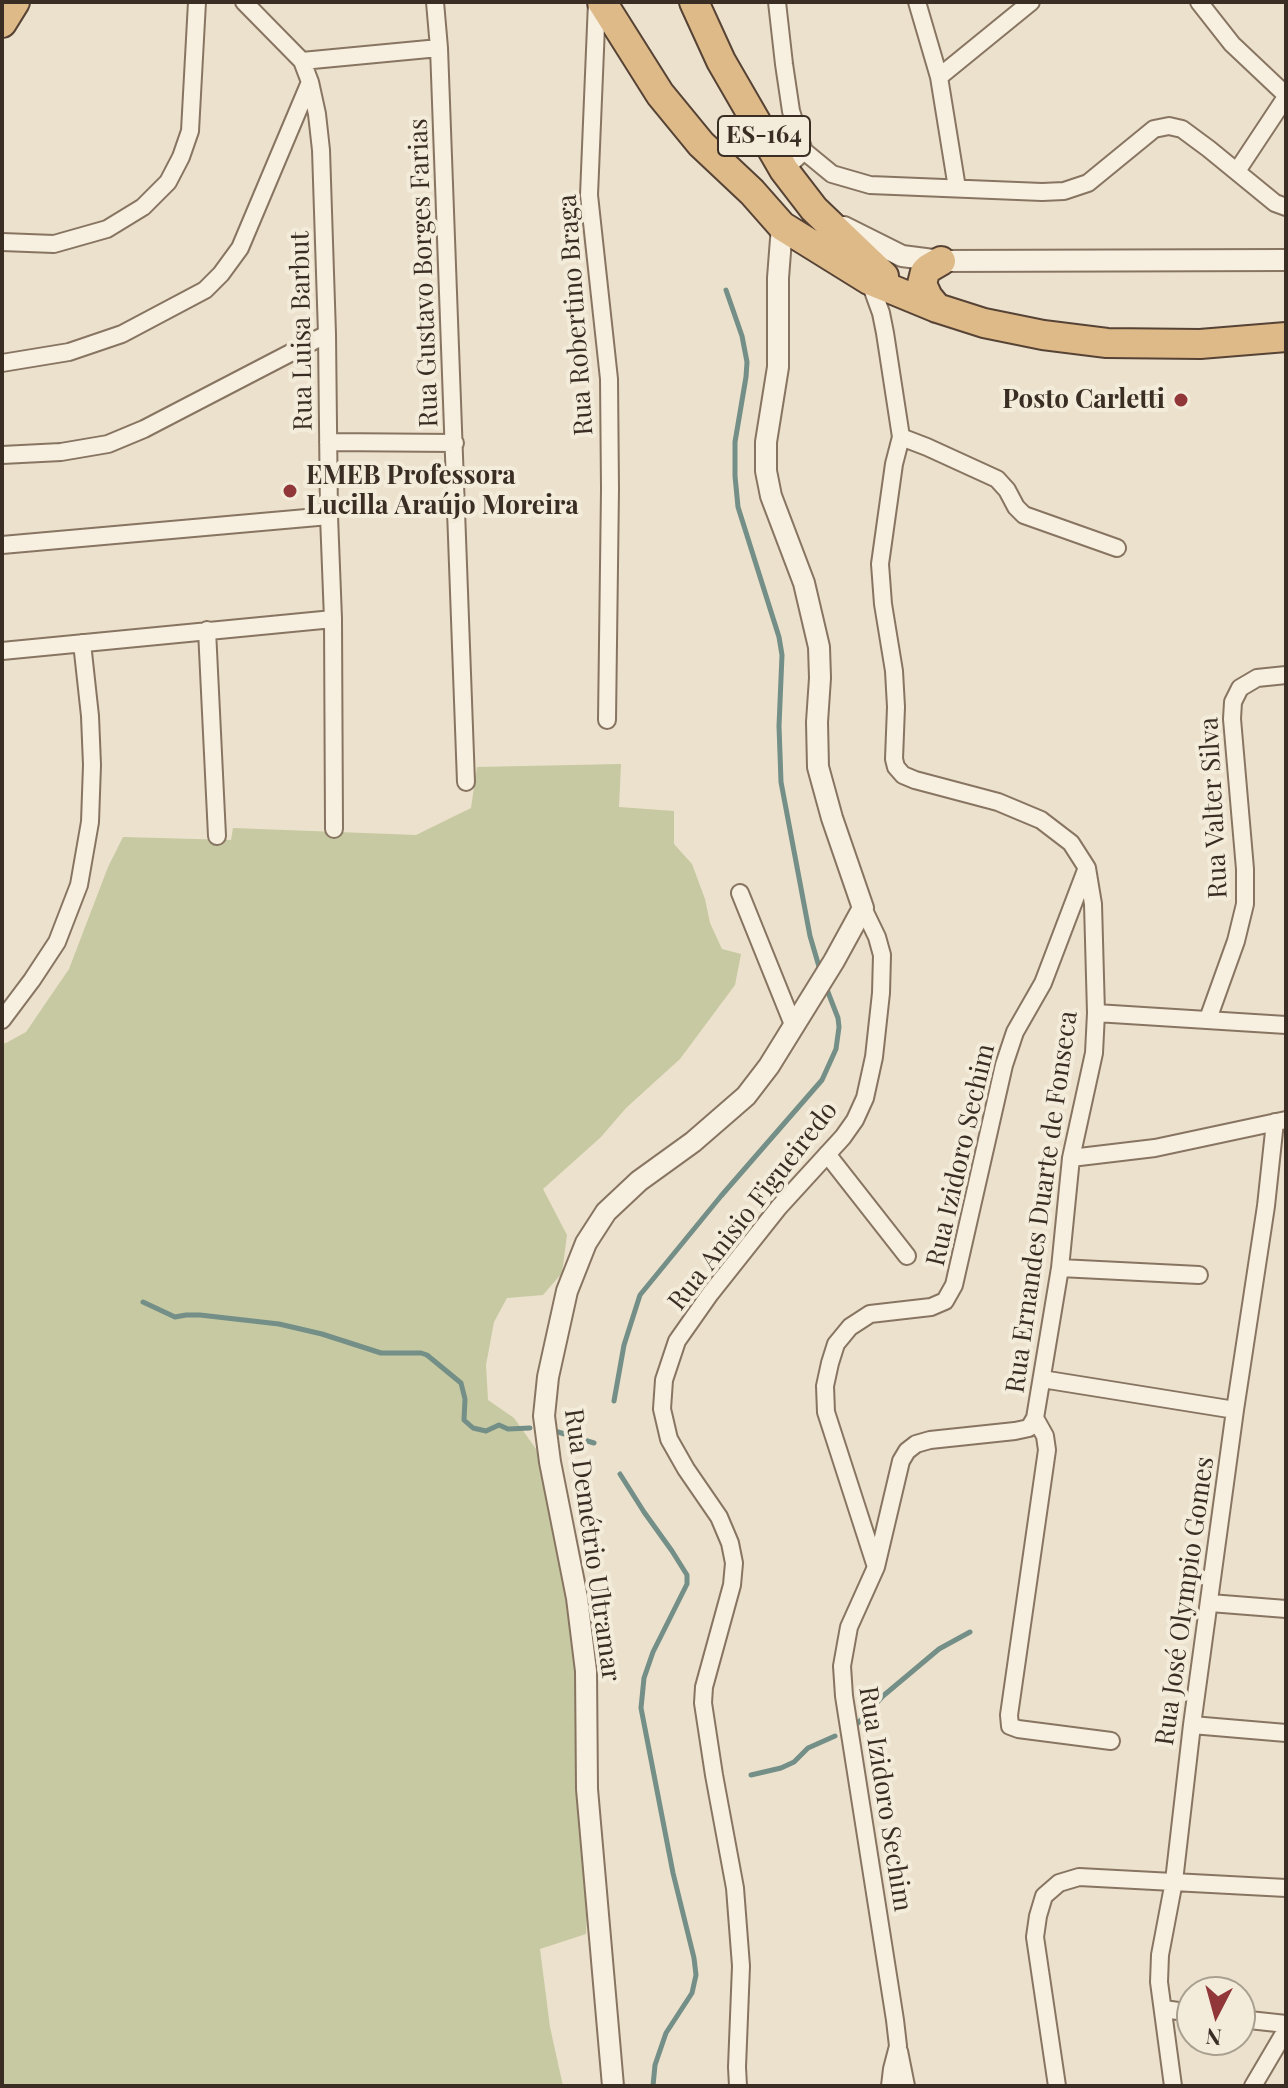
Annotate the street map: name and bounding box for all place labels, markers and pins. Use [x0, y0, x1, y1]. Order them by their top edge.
place label: Posto Carletti [1002, 384, 1165, 416]
marker: Posto Carletti [1172, 391, 1190, 409]
place label: EMEB Professora Lucilla Araújo Moreira [306, 460, 579, 522]
marker: EMEB Professora Lucilla Araújo Moreira [281, 482, 299, 500]

